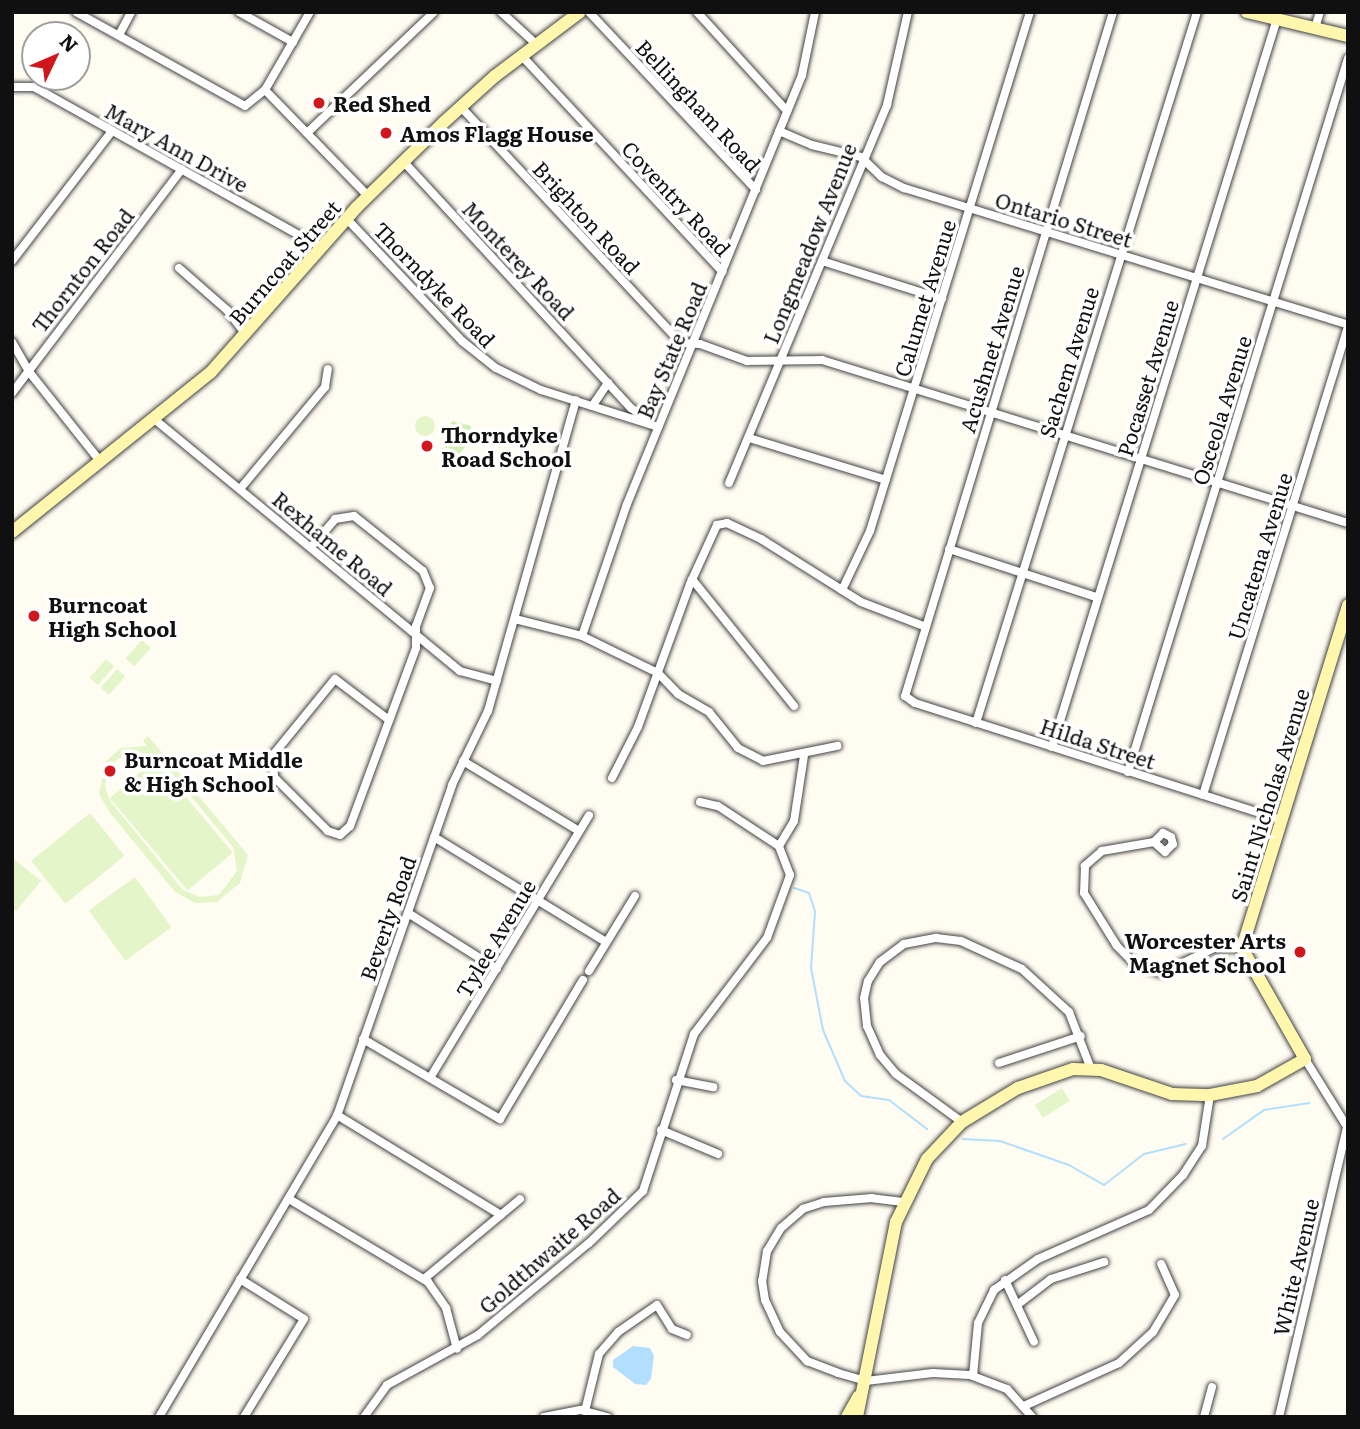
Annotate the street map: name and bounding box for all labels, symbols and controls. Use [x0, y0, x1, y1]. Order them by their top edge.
north arrow [21, 21, 91, 91]
text: N [54, 27, 85, 58]
street label: Bellingham Road [631, 34, 767, 176]
place label: Red Shed [333, 90, 431, 116]
marker: Red Shed [311, 95, 327, 111]
street label: Mary Ann Drive [101, 97, 253, 197]
place label: Amos Flagg House [400, 120, 594, 146]
marker: Amos Flagg House [378, 125, 394, 141]
street label: Coventry Road [617, 135, 737, 261]
street label: Longmeadow Avenue [757, 139, 861, 347]
street label: Brighton Road [528, 155, 646, 279]
street label: Ontario Street [992, 186, 1136, 252]
street label: Burncoat Street [223, 194, 345, 330]
street label: Monterey Road [458, 196, 580, 324]
street label: Thornton Road [26, 203, 138, 337]
street label: Thorndyke Road [369, 216, 501, 352]
street label: Calumet Avenue [888, 216, 960, 380]
street label: Acushnet Avenue [954, 263, 1028, 435]
street label: Bay State Road [631, 278, 711, 422]
street label: Sachem Avenue [1033, 283, 1103, 441]
street label: Pocasset Avenue [1111, 297, 1183, 459]
street label: Osceola Avenue [1186, 332, 1256, 488]
place label: Thorndyke Road School [441, 421, 572, 471]
marker: Thorndyke Road School [419, 438, 435, 454]
street label: Uncatena Avenue [1222, 469, 1296, 643]
street label: Rexhame Road [268, 486, 398, 600]
place label: Burncoat High School [48, 591, 177, 641]
marker: Burncoat High School [26, 608, 42, 624]
street label: Saint Nicholas Avenue [1224, 685, 1314, 905]
street label: Hilda Street [1037, 712, 1159, 774]
place label: Burncoat Middle & High School [124, 746, 303, 796]
marker: Burncoat Middle & High School [102, 763, 118, 779]
street label: Beverly Road [354, 852, 420, 984]
street label: Tylee Avenue [450, 874, 540, 1002]
place label: Worcester Arts Magnet School [1124, 927, 1286, 977]
marker: Worcester Arts Magnet School [1292, 944, 1308, 960]
street label: Goldthwaite Road [473, 1182, 625, 1318]
street label: White Avenue [1267, 1196, 1323, 1338]

